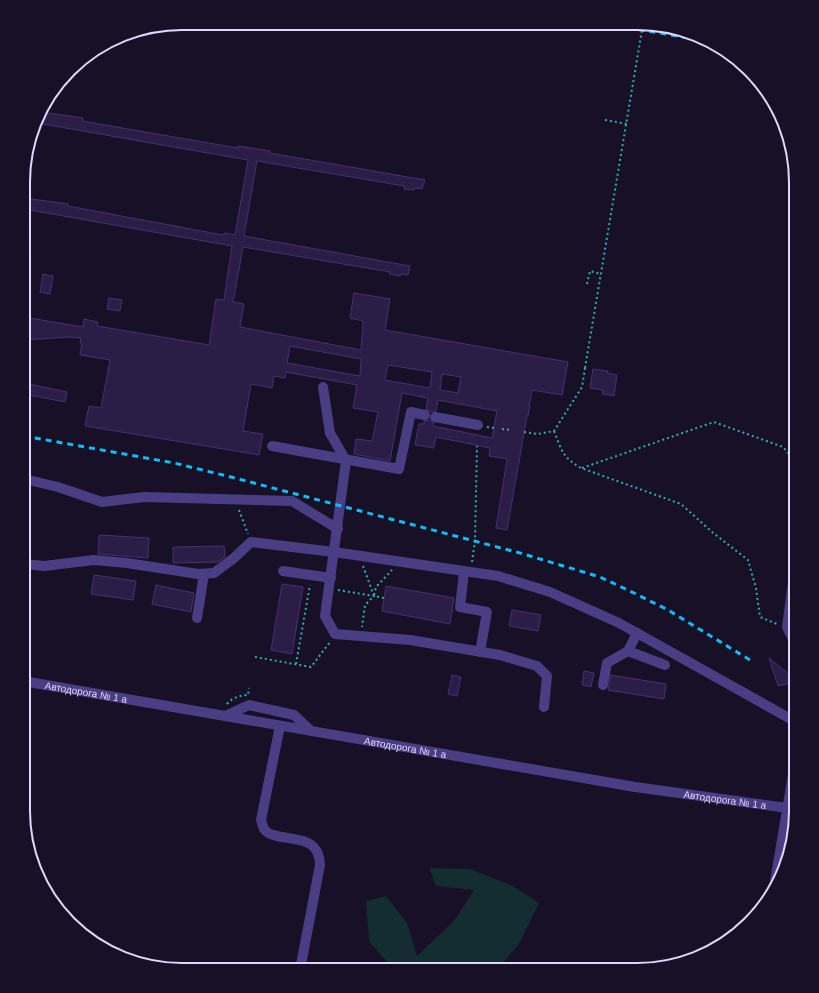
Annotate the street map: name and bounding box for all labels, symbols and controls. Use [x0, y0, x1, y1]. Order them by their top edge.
street label: Автодорога № 1 а [44, 680, 128, 705]
street label: Автодорога № 1 а [363, 735, 448, 760]
street label: Автодорога № 1 а [683, 789, 767, 811]

